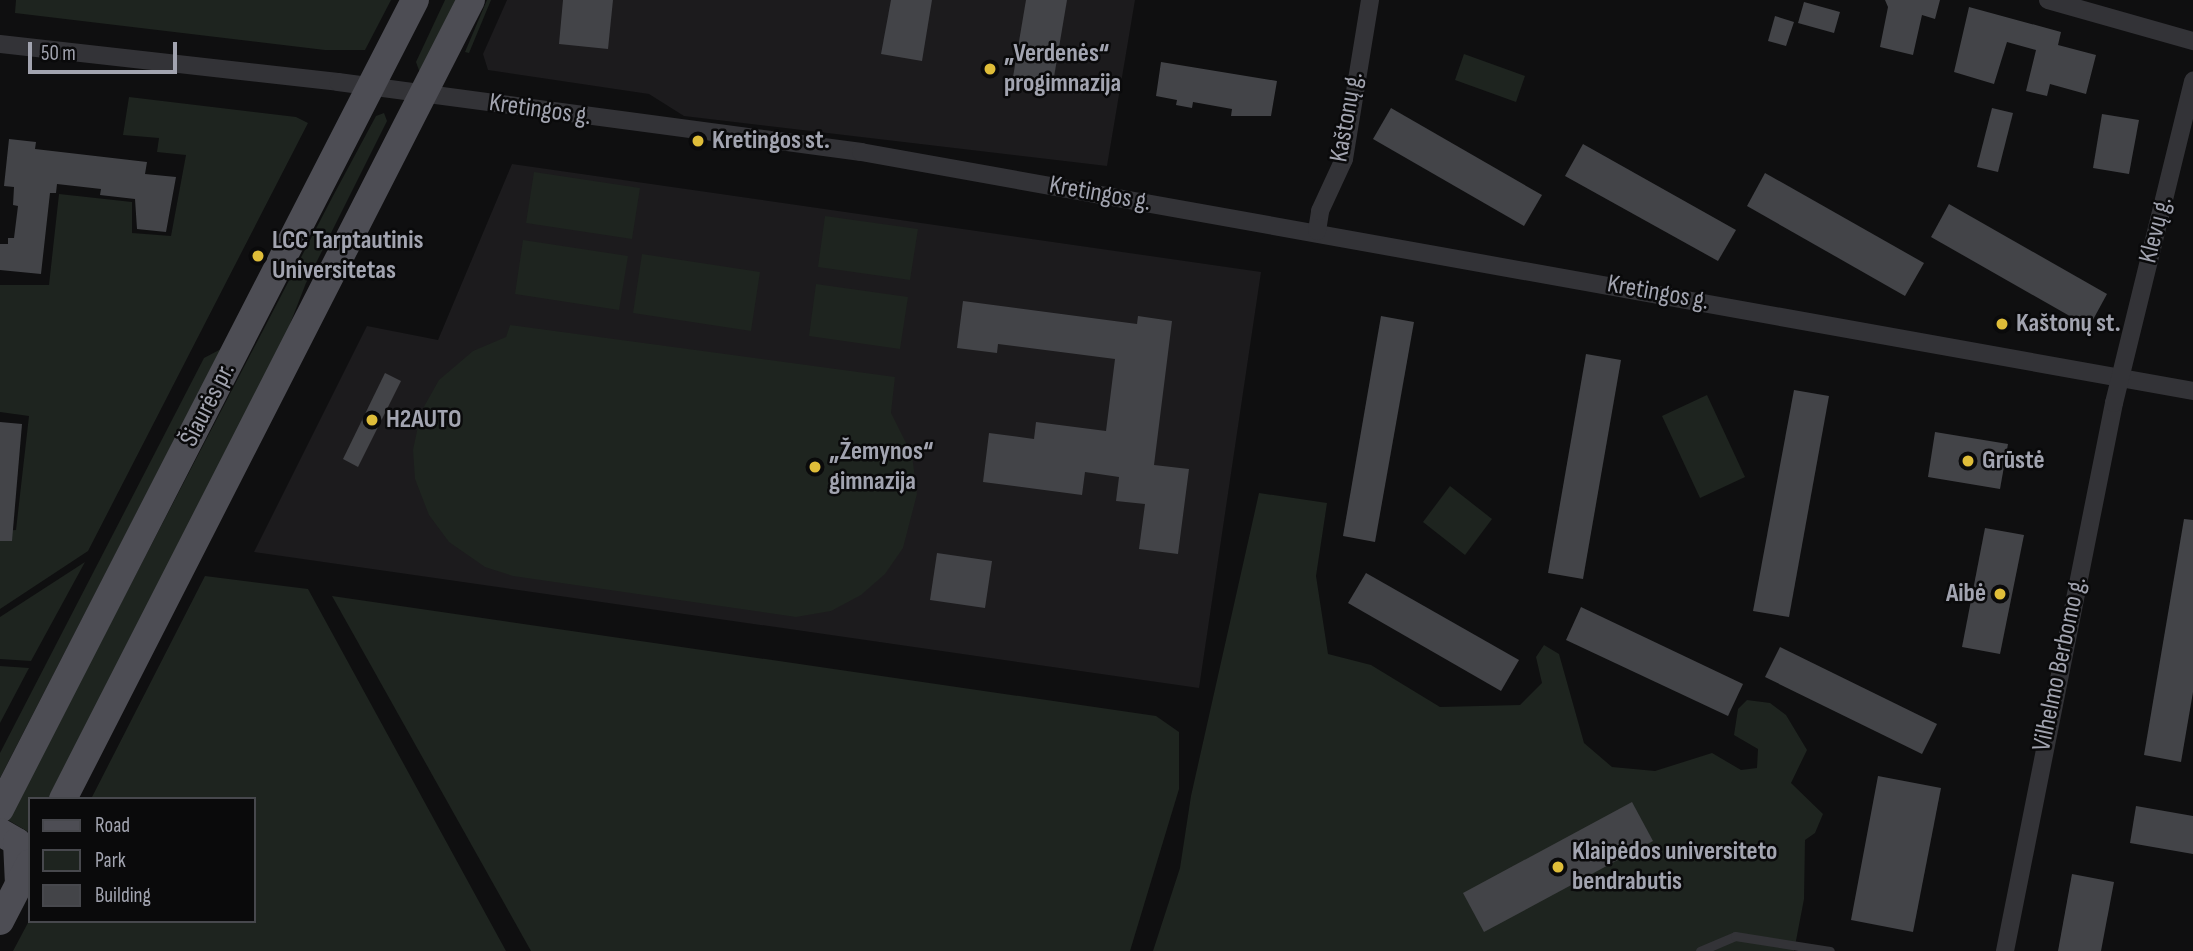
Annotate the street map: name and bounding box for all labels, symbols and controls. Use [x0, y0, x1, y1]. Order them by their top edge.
scale bar [32, 28, 180, 72]
place label: „Verdenės“ progimnazija [1004, 38, 1121, 100]
text: 50 m [41, 41, 76, 66]
marker: „Verdenės“ progimnazija [982, 61, 998, 77]
street label: Kaštonų g. [1324, 70, 1370, 164]
street label: Kretingos g. [487, 87, 593, 133]
place label: Kretingos st. [712, 125, 830, 157]
marker: Kretingos st. [690, 133, 706, 149]
street label: Kretingos g. [1047, 170, 1153, 218]
street label: Klevų g. [2133, 194, 2179, 266]
place label: LCC Tarptautinis Universitetas [272, 225, 423, 286]
marker: LCC Tarptautinis Universitetas [250, 248, 266, 264]
street label: Kretingos g. [1605, 269, 1711, 317]
place label: Kaštonų st. [2016, 308, 2121, 340]
marker: Kaštonų st. [1994, 316, 2010, 332]
street label: Šiaurės pr. [174, 358, 242, 452]
place label: H2AUTO [386, 404, 461, 436]
marker: H2AUTO [364, 412, 380, 428]
place label: „Žemynos“ gimnazija [829, 436, 933, 498]
place label: Grūstė [1982, 445, 2045, 477]
marker: Grūstė [1960, 453, 1976, 469]
marker: „Žemynos“ gimnazija [807, 459, 823, 475]
street label: Vilhelmo Berbomo g. [2026, 574, 2094, 754]
place label: Aibė [1946, 578, 1986, 610]
marker: Aibė [1992, 586, 2008, 602]
legend [28, 797, 256, 923]
text: Road [95, 813, 130, 838]
place label: Klaipėdos universiteto bendrabutis [1572, 836, 1777, 898]
text: Park [95, 848, 126, 873]
marker: Klaipėdos universiteto bendrabutis [1550, 859, 1566, 875]
text: Building [95, 883, 151, 908]

